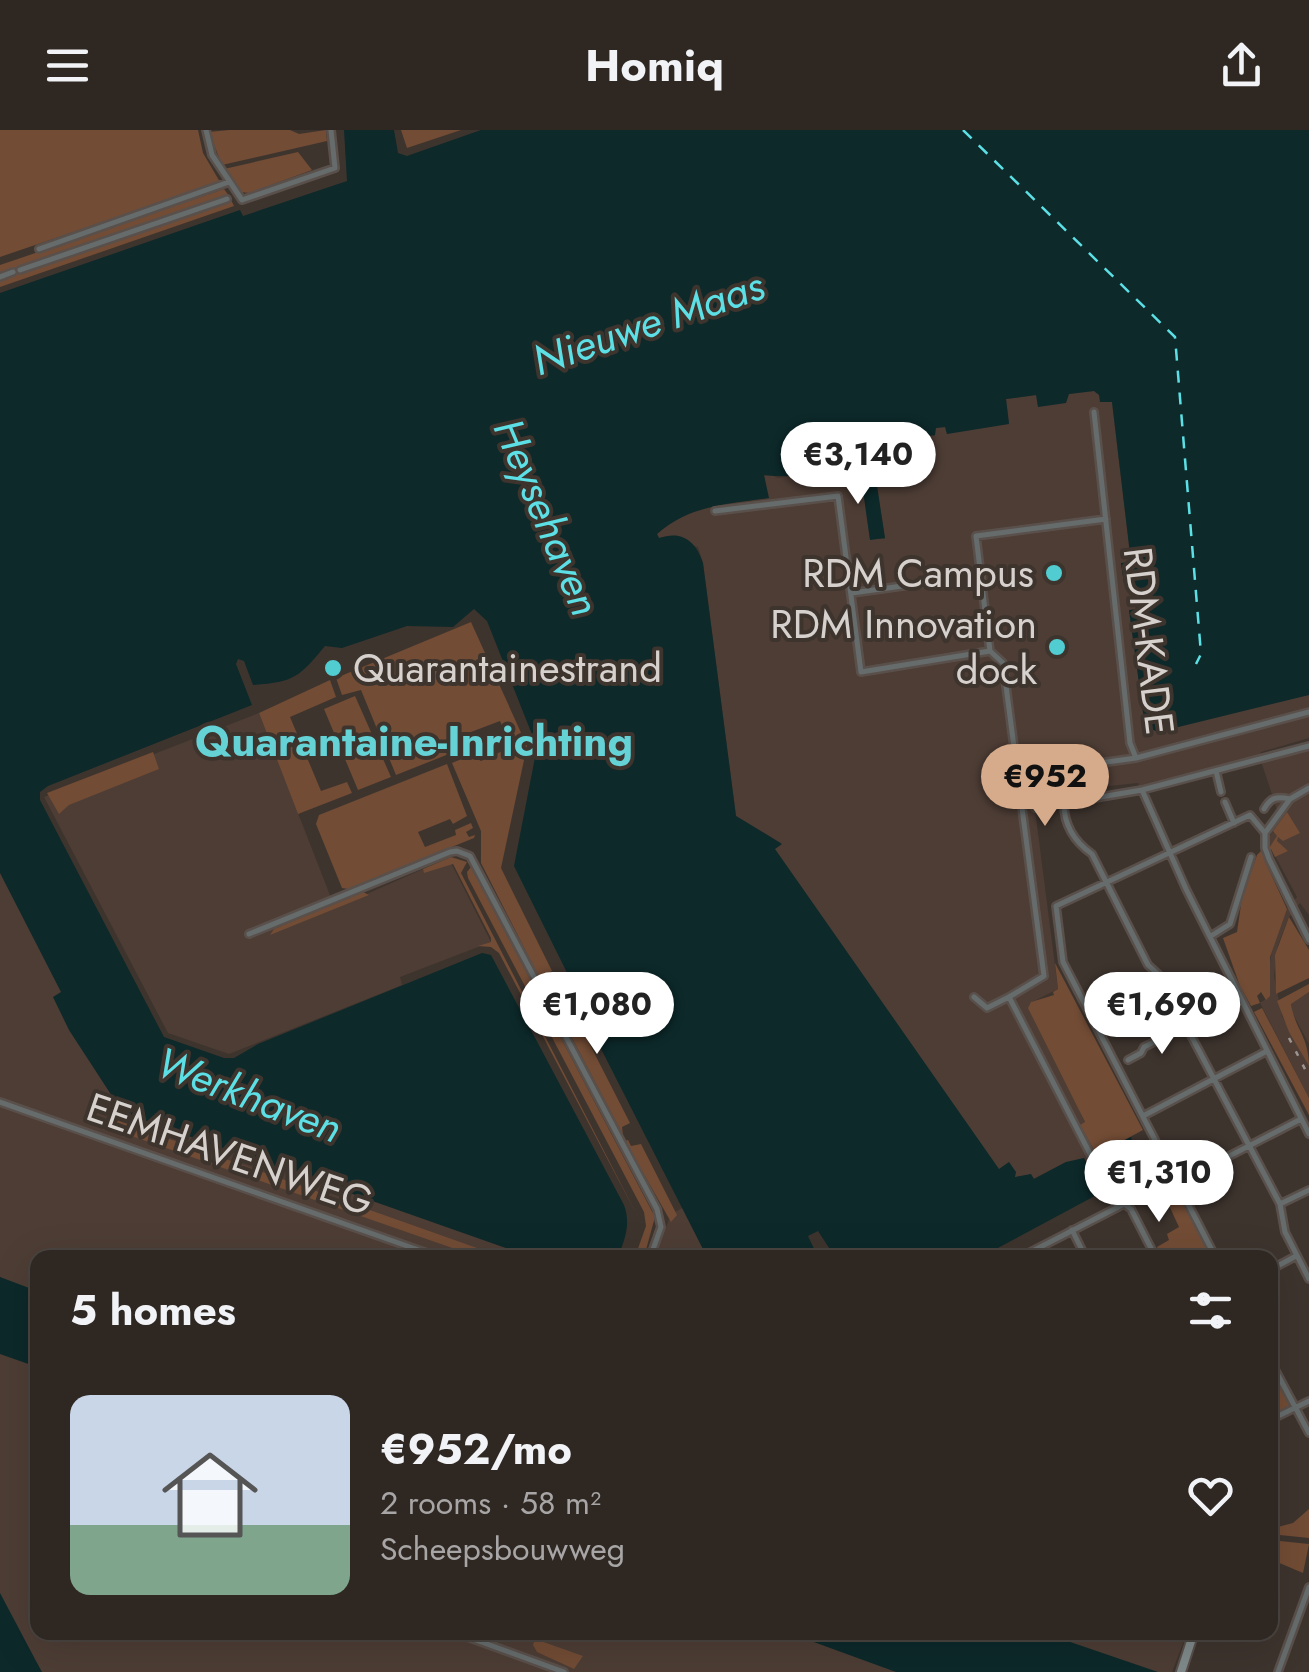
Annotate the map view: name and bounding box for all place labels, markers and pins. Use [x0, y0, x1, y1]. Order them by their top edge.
pin: €3,140 [777, 422, 939, 507]
place label: RDM Campus [802, 544, 1034, 602]
marker: RDM Campus [1043, 562, 1065, 584]
place label: RDM Innovation dock [770, 595, 1037, 699]
marker: RDM Innovation dock [1046, 636, 1068, 658]
place label: Quarantainestrand [353, 639, 662, 697]
marker: Quarantainestrand [322, 657, 344, 679]
pin: €952 [986, 744, 1104, 829]
pin: €1,080 [516, 972, 678, 1057]
pin: €1,690 [1081, 972, 1243, 1057]
pin: €1,310 [1078, 1140, 1240, 1225]

